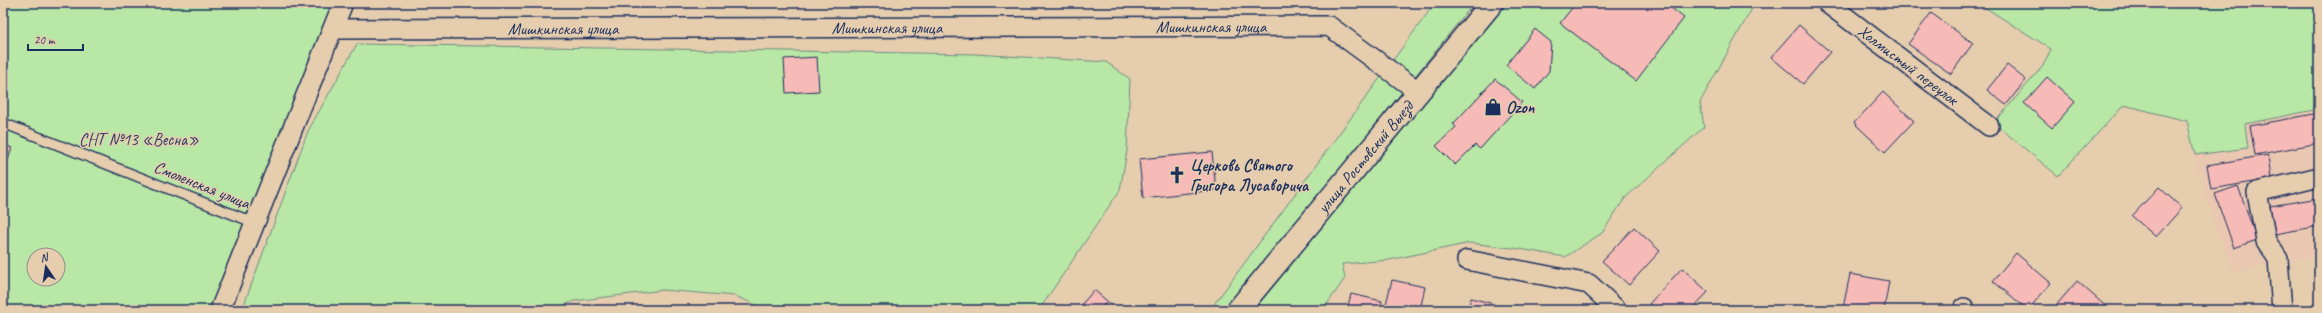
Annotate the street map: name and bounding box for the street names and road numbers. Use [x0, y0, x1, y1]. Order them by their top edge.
street label: Мишкинская улица [1156, 16, 1268, 37]
street label: Мишкинская улица [832, 17, 944, 38]
street label: Мишкинская улица [508, 18, 620, 39]
street label: Холмистый переулок [1854, 20, 1964, 110]
street label: улица Ростовский Выезд [1312, 95, 1418, 218]
street label: Смоленская улица [151, 156, 254, 214]

